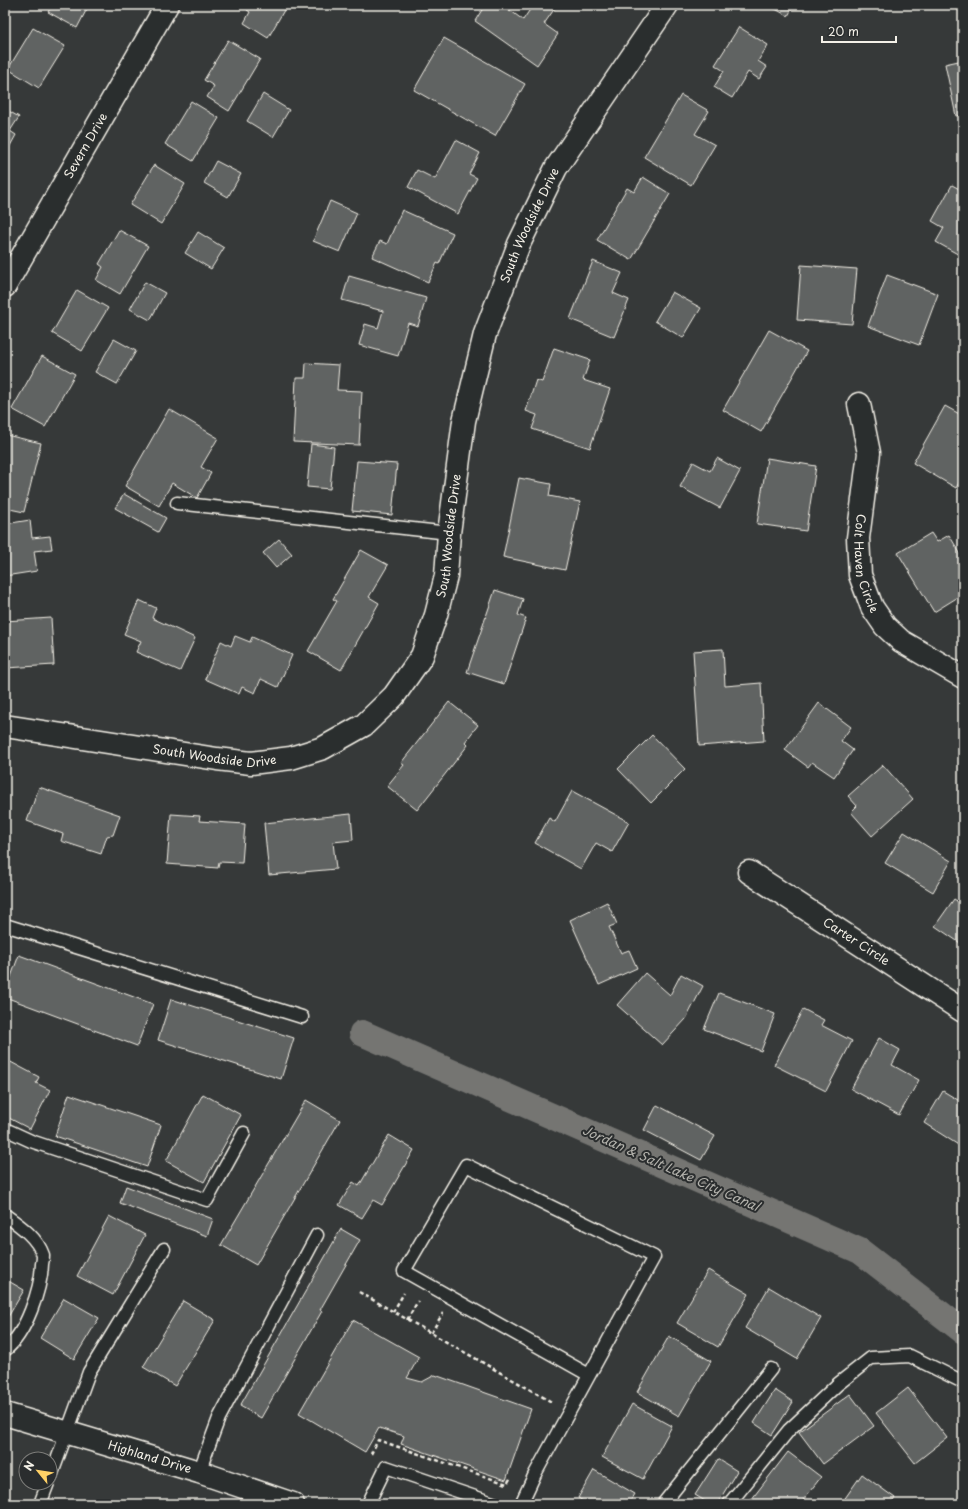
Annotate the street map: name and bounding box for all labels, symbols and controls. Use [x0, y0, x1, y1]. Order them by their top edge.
scale bar [822, 18, 896, 44]
text: 20 m [828, 22, 859, 40]
street label: Severn Drive [59, 108, 111, 182]
street label: South Woodside Drive [495, 164, 563, 285]
street label: South Woodside Drive [431, 473, 465, 599]
street label: Colt Haven Circle [850, 513, 883, 616]
street label: South Woodside Drive [152, 739, 277, 771]
street label: Carter Circle [820, 912, 894, 969]
water label: Jordan & Salt Lake City Canal [580, 1120, 765, 1216]
street label: Highland Drive [106, 1435, 194, 1477]
north arrow [18, 1451, 58, 1491]
text: N [19, 1457, 39, 1474]

